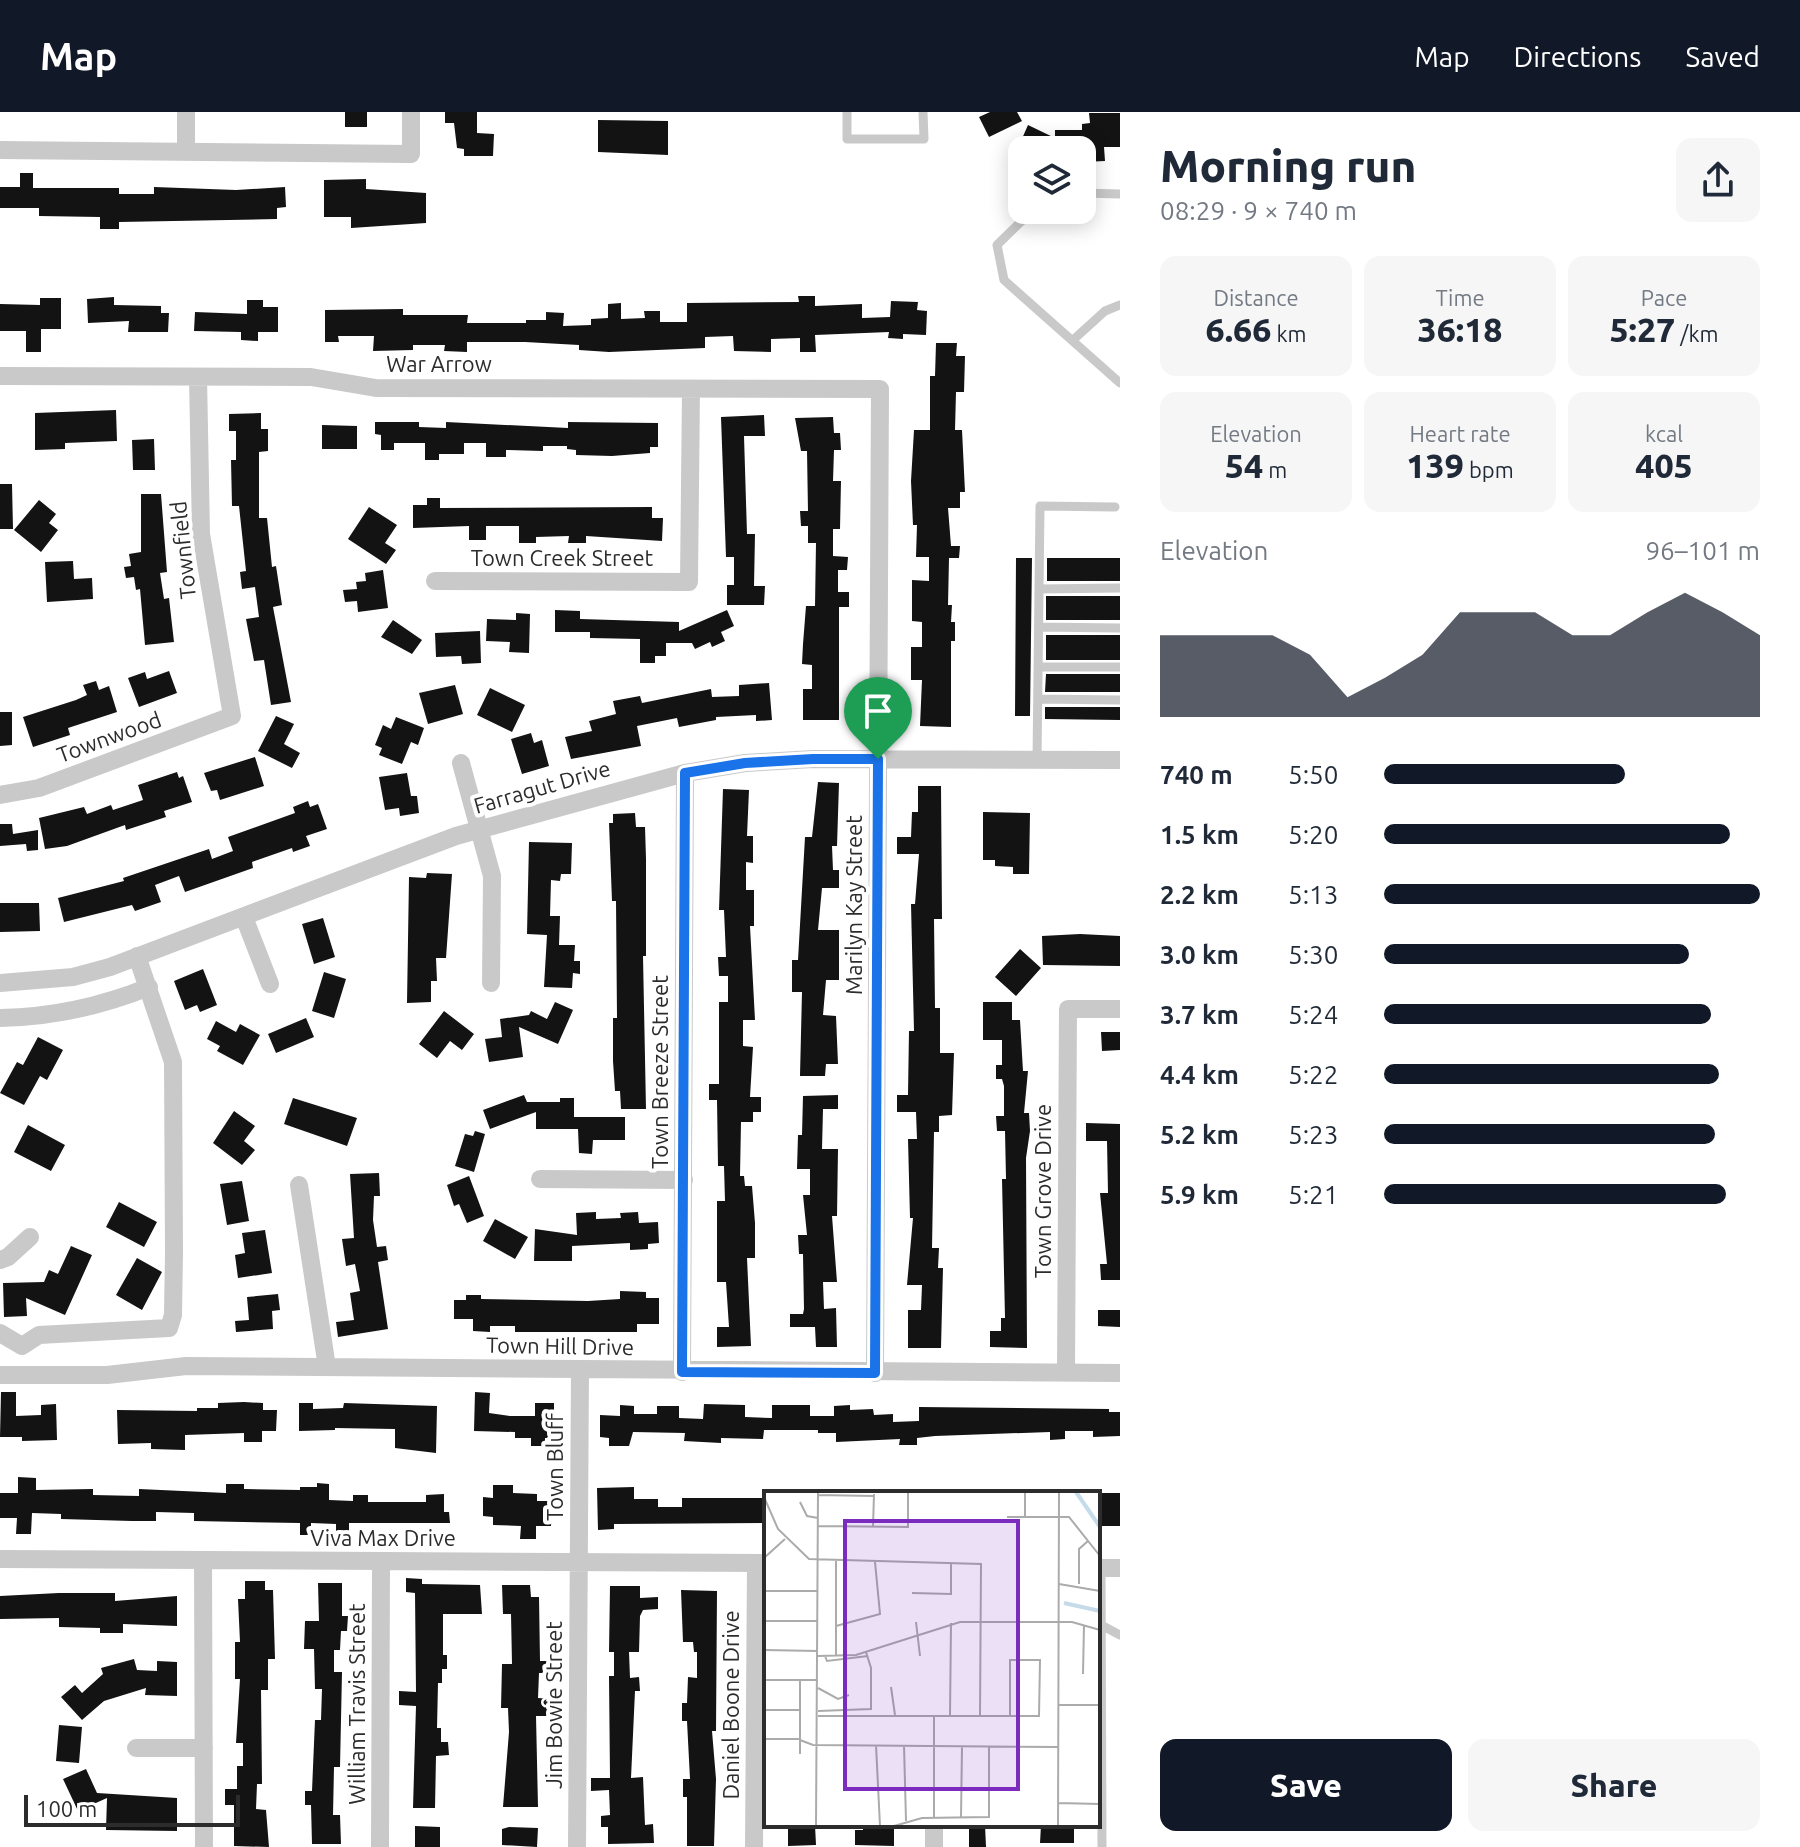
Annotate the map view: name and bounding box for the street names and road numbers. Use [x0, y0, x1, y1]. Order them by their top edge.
street label: War Arrow [386, 351, 492, 376]
street label: Townfield [165, 500, 200, 600]
street label: Town Creek Street [471, 545, 654, 570]
street label: Townwood [53, 706, 164, 767]
street label: Farragut Drive [471, 755, 613, 818]
street label: Marilyn Kay Street [841, 815, 866, 995]
street label: Town Breeze Street [647, 975, 672, 1169]
street label: Town Grove Drive [1030, 1104, 1055, 1278]
street label: Town Hill Drive [486, 1332, 634, 1359]
street label: Town Bluff [542, 1413, 567, 1521]
street label: Viva Max Drive [310, 1525, 456, 1550]
street label: William Travis Street [344, 1603, 369, 1805]
street label: Daniel Boone Drive [718, 1610, 743, 1800]
street label: Jim Bowie Street [541, 1621, 566, 1789]

